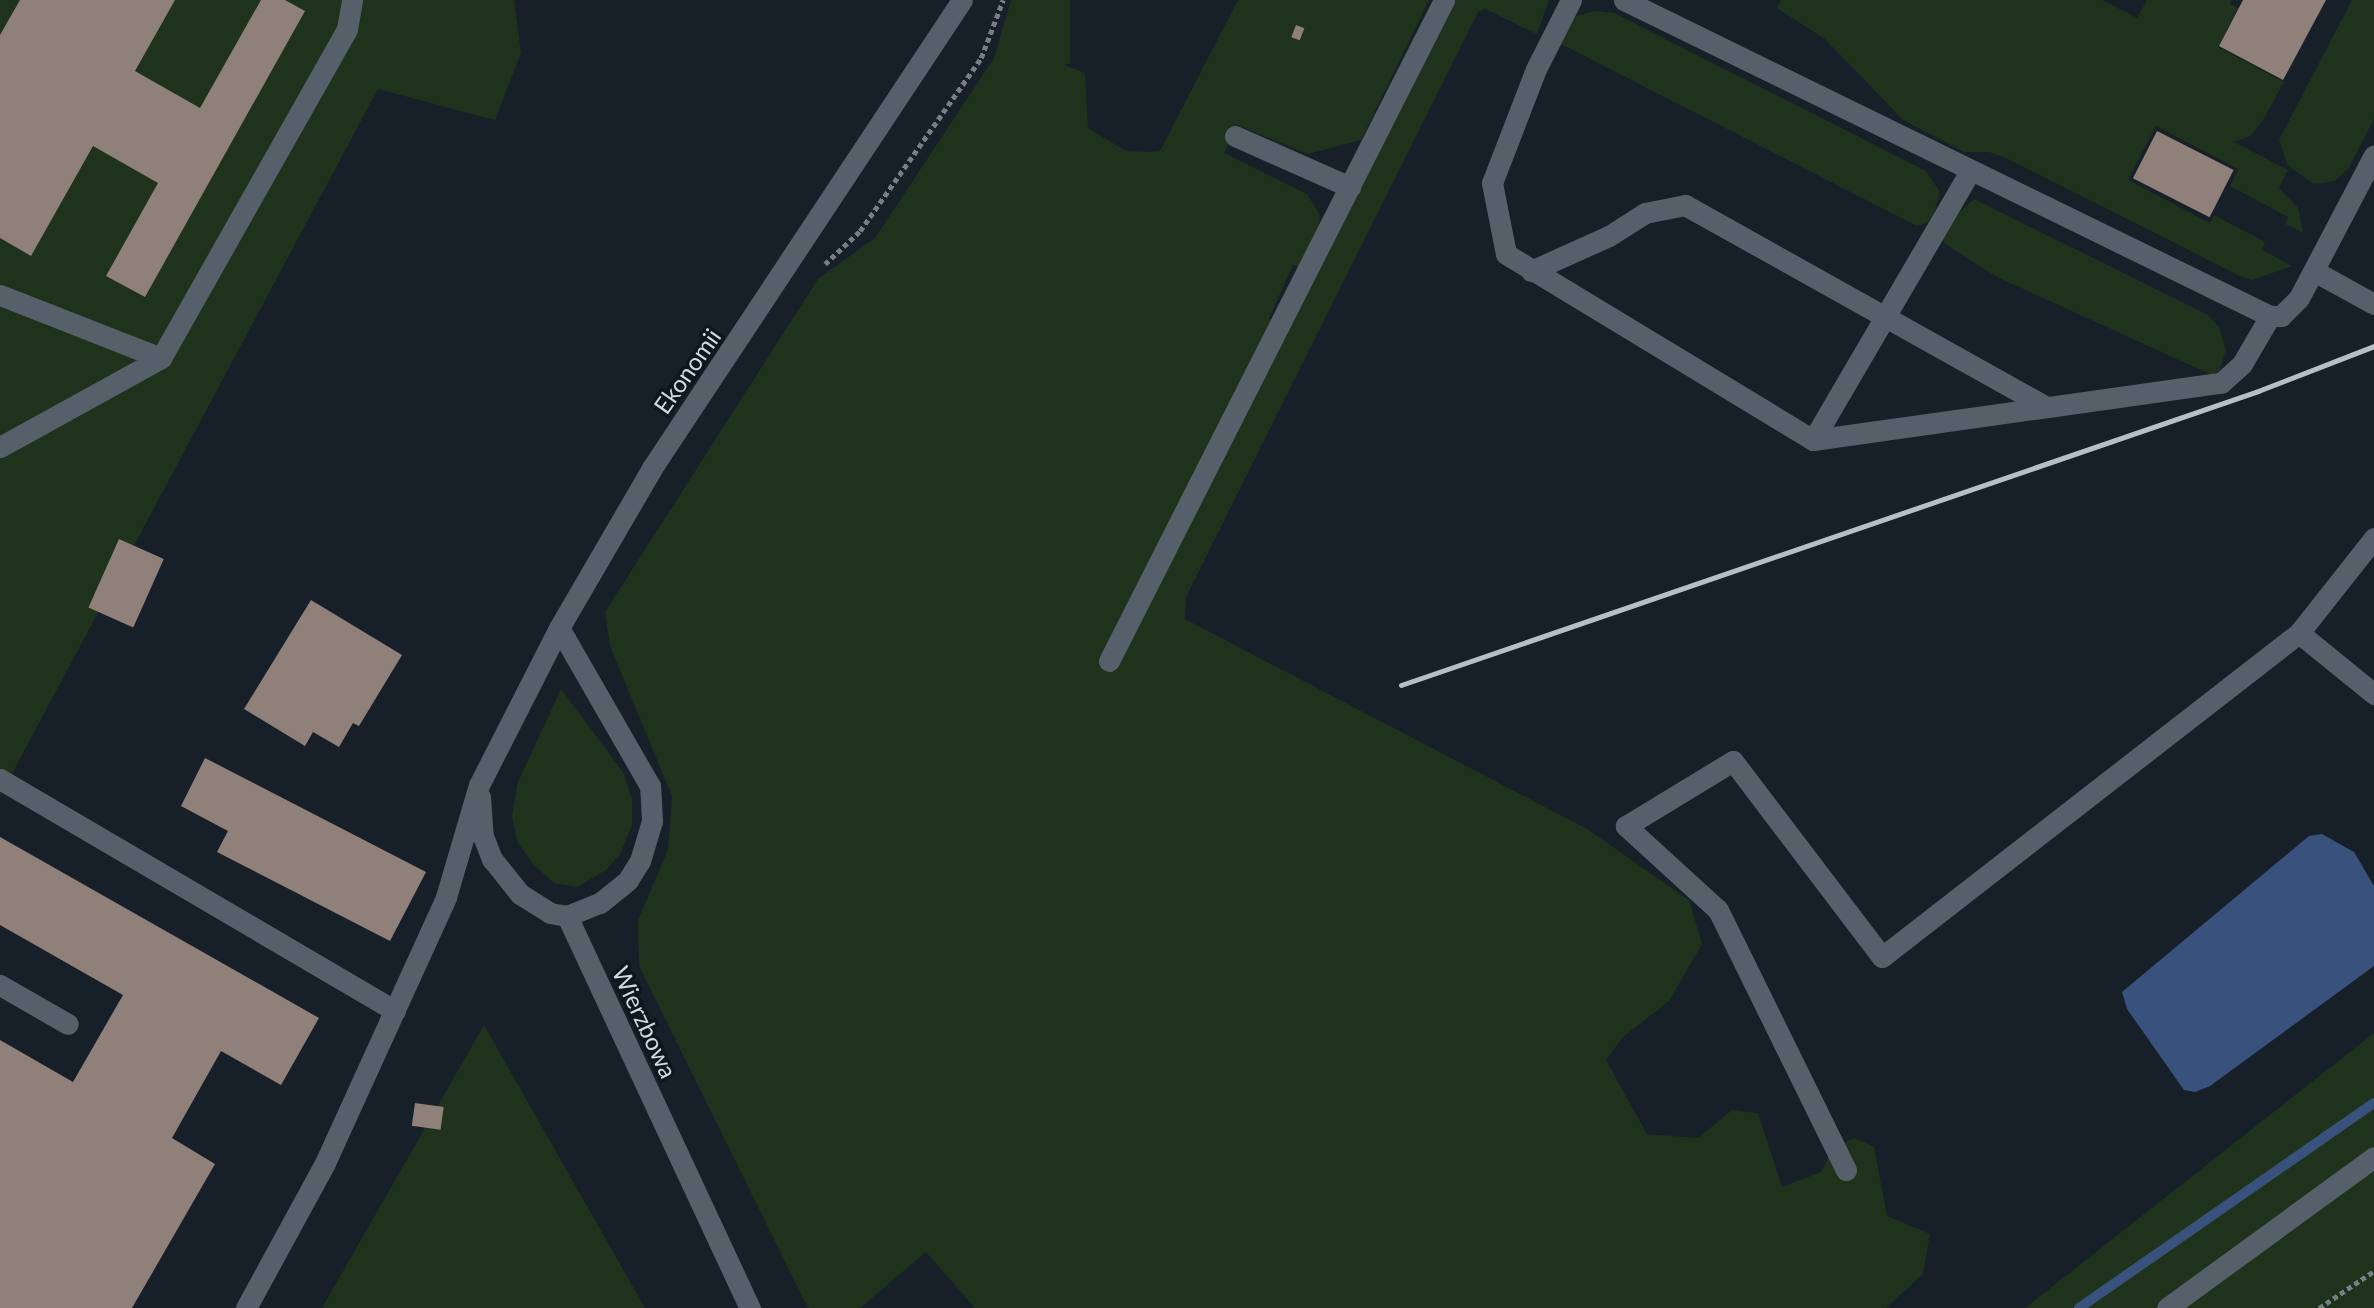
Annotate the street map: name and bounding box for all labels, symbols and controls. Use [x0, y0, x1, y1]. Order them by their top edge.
street label: Ekonomii [647, 323, 727, 419]
street label: Wierzbowa [607, 961, 683, 1083]

